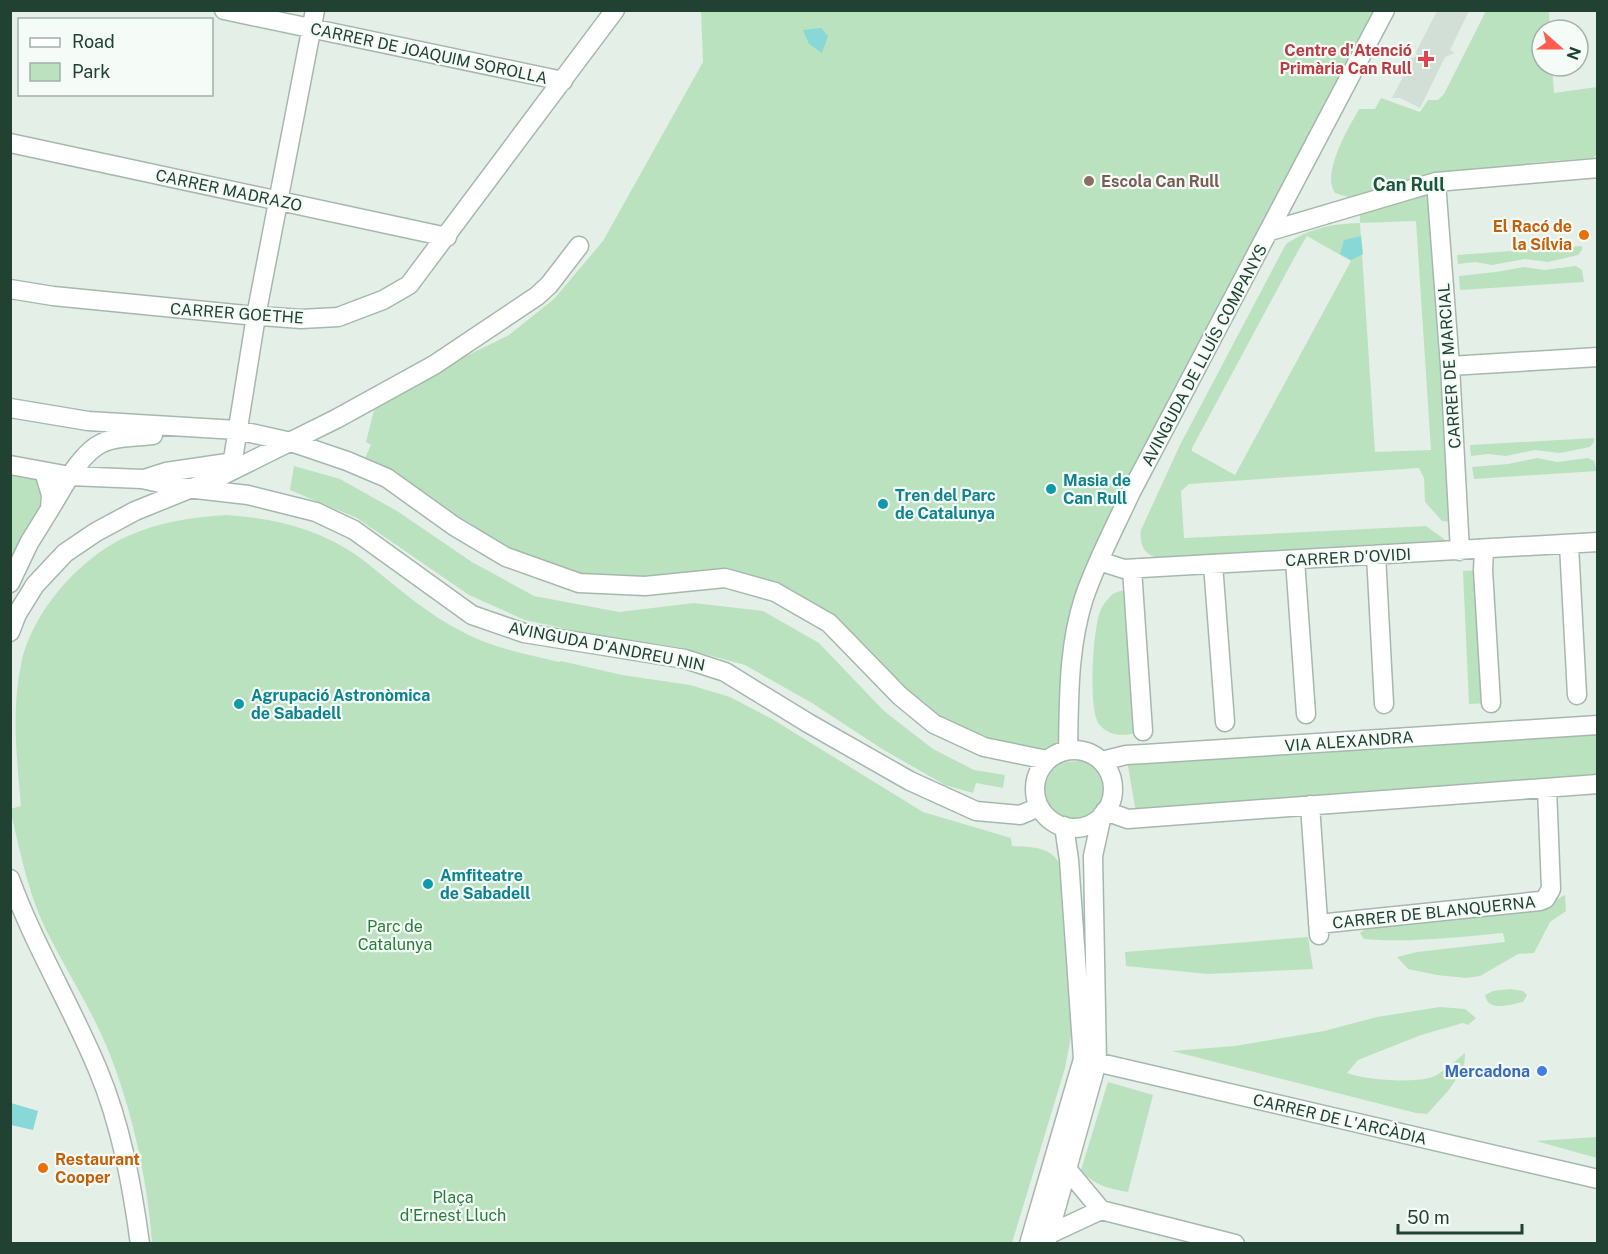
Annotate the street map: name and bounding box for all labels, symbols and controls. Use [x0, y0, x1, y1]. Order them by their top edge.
legend [18, 18, 213, 96]
north arrow [1530, 18, 1590, 78]
street label: CARRER DE JOAQUIM SOROLLA [309, 19, 549, 88]
text: Road [72, 31, 115, 52]
place label: Centre d'Atenció Primària Can Rull [1279, 41, 1412, 78]
text: N [1562, 44, 1585, 62]
marker: Centre d'Atenció Primària Can Rull [1417, 50, 1435, 68]
text: Park [72, 61, 110, 82]
street label: CARRER MADRAZO [154, 166, 304, 215]
place label: Escola Can Rull [1101, 172, 1220, 191]
marker: Escola Can Rull [1082, 174, 1096, 188]
district label: Can Rull [1373, 174, 1445, 195]
place label: El Racó de la Sílvia [1493, 217, 1572, 254]
marker: El Racó de la Sílvia [1577, 228, 1591, 242]
street label: AVINGUDA DE LLUÍS COMPANYS [1137, 241, 1271, 469]
street label: CARRER DE MARCIAL [1434, 283, 1465, 449]
street label: CARRER GOETHE [170, 299, 304, 328]
place label: Masia de Can Rull [1063, 471, 1131, 508]
marker: Masia de Can Rull [1044, 482, 1058, 496]
place label: Tren del Parc de Catalunya [895, 486, 996, 523]
marker: Tren del Parc de Catalunya [876, 497, 890, 511]
street label: CARRER D'OVIDI [1285, 545, 1411, 570]
street label: AVINGUDA D'ANDREU NIN [507, 618, 707, 675]
place label: Agrupació Astronòmica de Sabadell [251, 686, 430, 723]
marker: Agrupació Astronòmica de Sabadell [232, 697, 246, 711]
street label: VIA ALEXANDRA [1284, 728, 1414, 755]
place label: Amfiteatre de Sabadell [440, 866, 531, 903]
marker: Amfiteatre de Sabadell [421, 877, 435, 891]
street label: CARRER DE BLANQUERNA [1331, 892, 1537, 933]
park label: Parc de Catalunya [358, 917, 432, 954]
place label: Mercadona [1445, 1062, 1530, 1081]
marker: Mercadona [1535, 1064, 1549, 1078]
street label: CARRER DE L'ARCÀDIA [1251, 1089, 1429, 1149]
place label: Restaurant Cooper [55, 1150, 140, 1187]
marker: Restaurant Cooper [36, 1161, 50, 1175]
park label: Plaça d'Ernest Lluch [400, 1188, 506, 1225]
scale bar [1398, 1197, 1522, 1235]
text: 50 m [1407, 1207, 1450, 1228]

